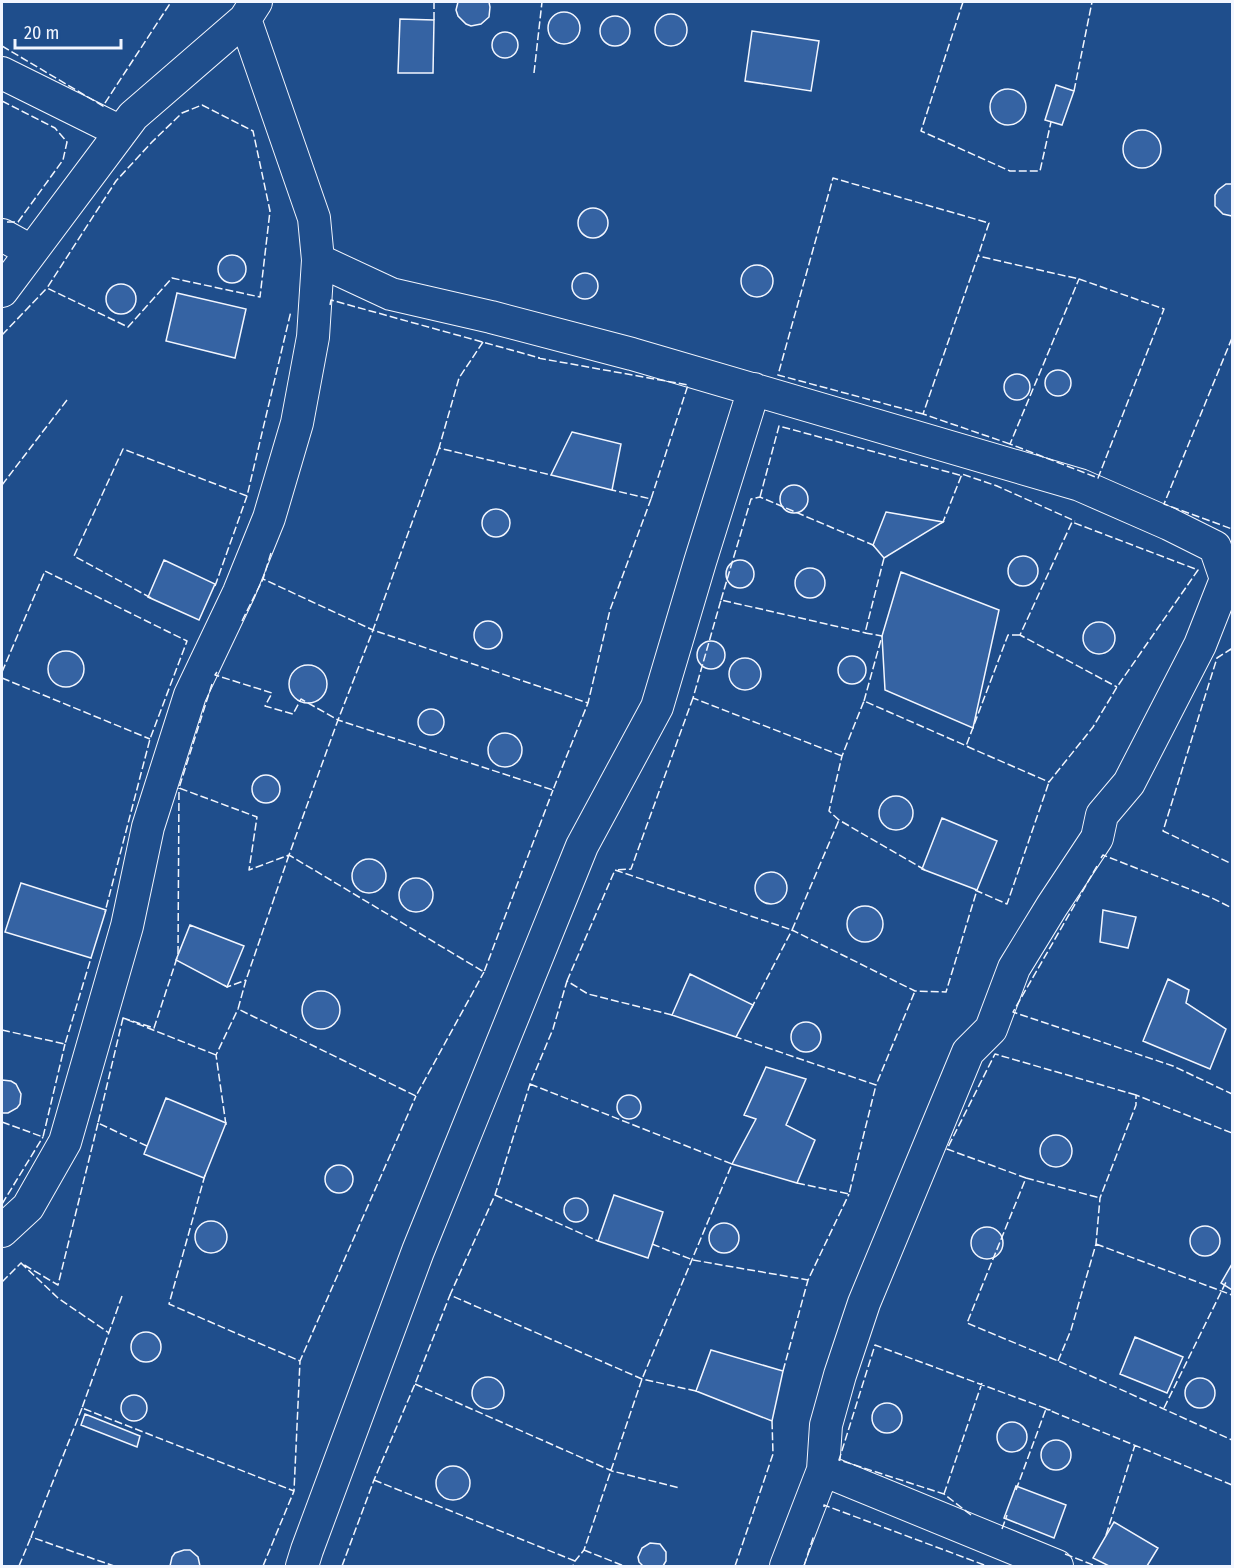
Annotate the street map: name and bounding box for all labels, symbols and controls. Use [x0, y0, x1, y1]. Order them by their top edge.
scale bar [15, 12, 122, 50]
text: 20 m [24, 22, 59, 44]

